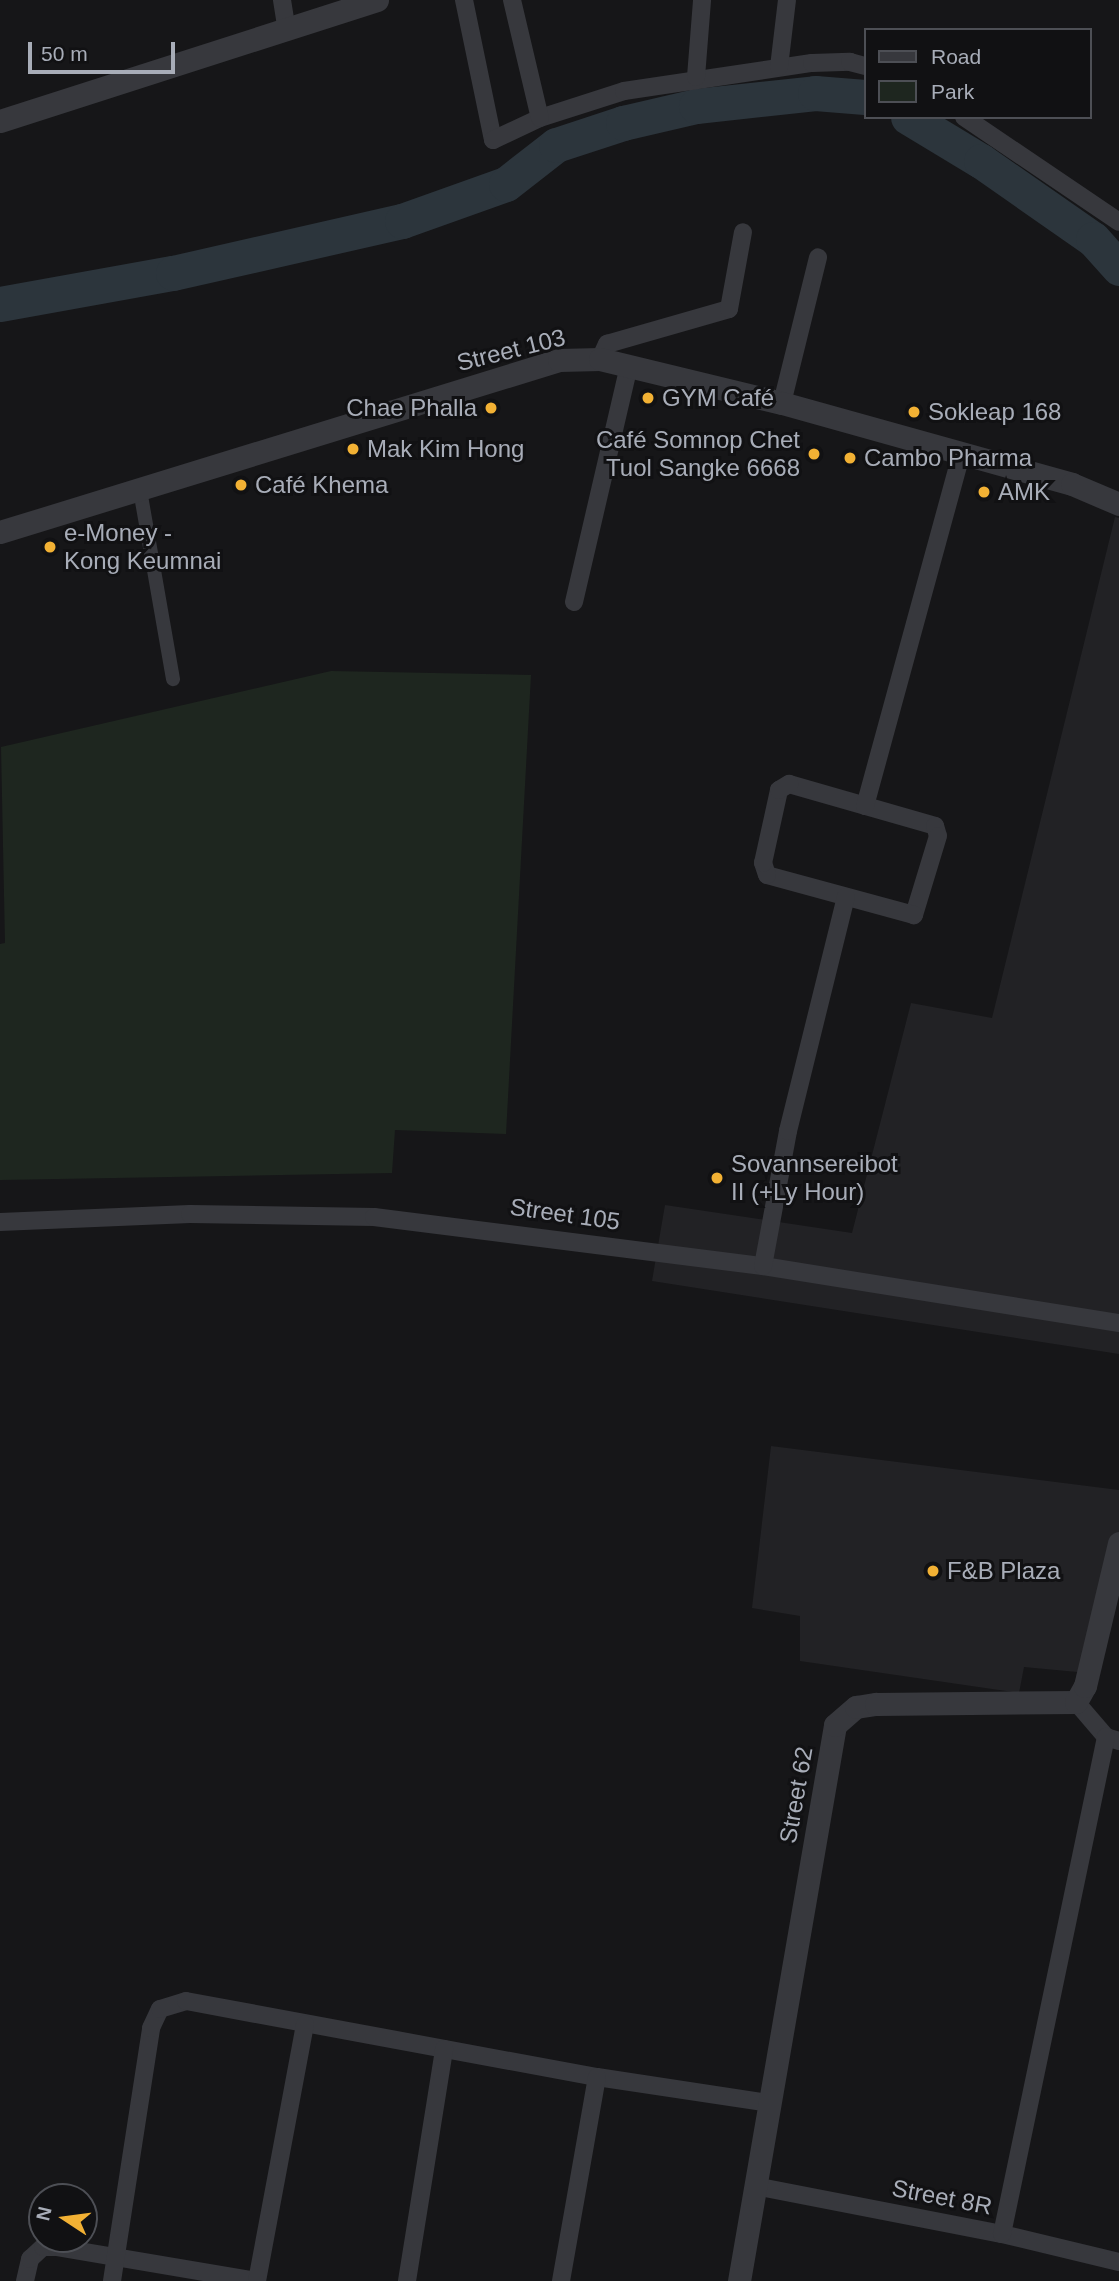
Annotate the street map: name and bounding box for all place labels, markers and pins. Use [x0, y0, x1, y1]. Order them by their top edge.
place label: GYM Café [662, 384, 774, 412]
marker: GYM Café [640, 390, 656, 406]
place label: Chae Phalla [346, 394, 477, 422]
place label: Sokleap 168 [928, 398, 1061, 426]
marker: Chae Phalla [483, 400, 499, 416]
marker: Sokleap 168 [906, 404, 922, 420]
place label: Café Somnop Chet Tuol Sangke 6668 [596, 426, 800, 482]
place label: Mak Kim Hong [367, 435, 524, 463]
marker: Mak Kim Hong [345, 441, 361, 457]
place label: Cambo Pharma [864, 444, 1032, 472]
marker: Café Somnop Chet Tuol Sangke 6668 [806, 446, 822, 462]
marker: Cambo Pharma [842, 450, 858, 466]
place label: Café Khema [255, 471, 388, 499]
marker: Café Khema [233, 477, 249, 493]
place label: AMK [998, 478, 1050, 506]
marker: AMK [976, 484, 992, 500]
place label: e-Money - Kong Keumnai [64, 519, 221, 575]
marker: e-Money - Kong Keumnai [42, 539, 58, 555]
place label: Sovannsereibot II (+Ly Hour) [731, 1150, 898, 1206]
marker: Sovannsereibot II (+Ly Hour) [709, 1170, 725, 1186]
place label: F&B Plaza [947, 1557, 1060, 1585]
marker: F&B Plaza [925, 1563, 941, 1579]

